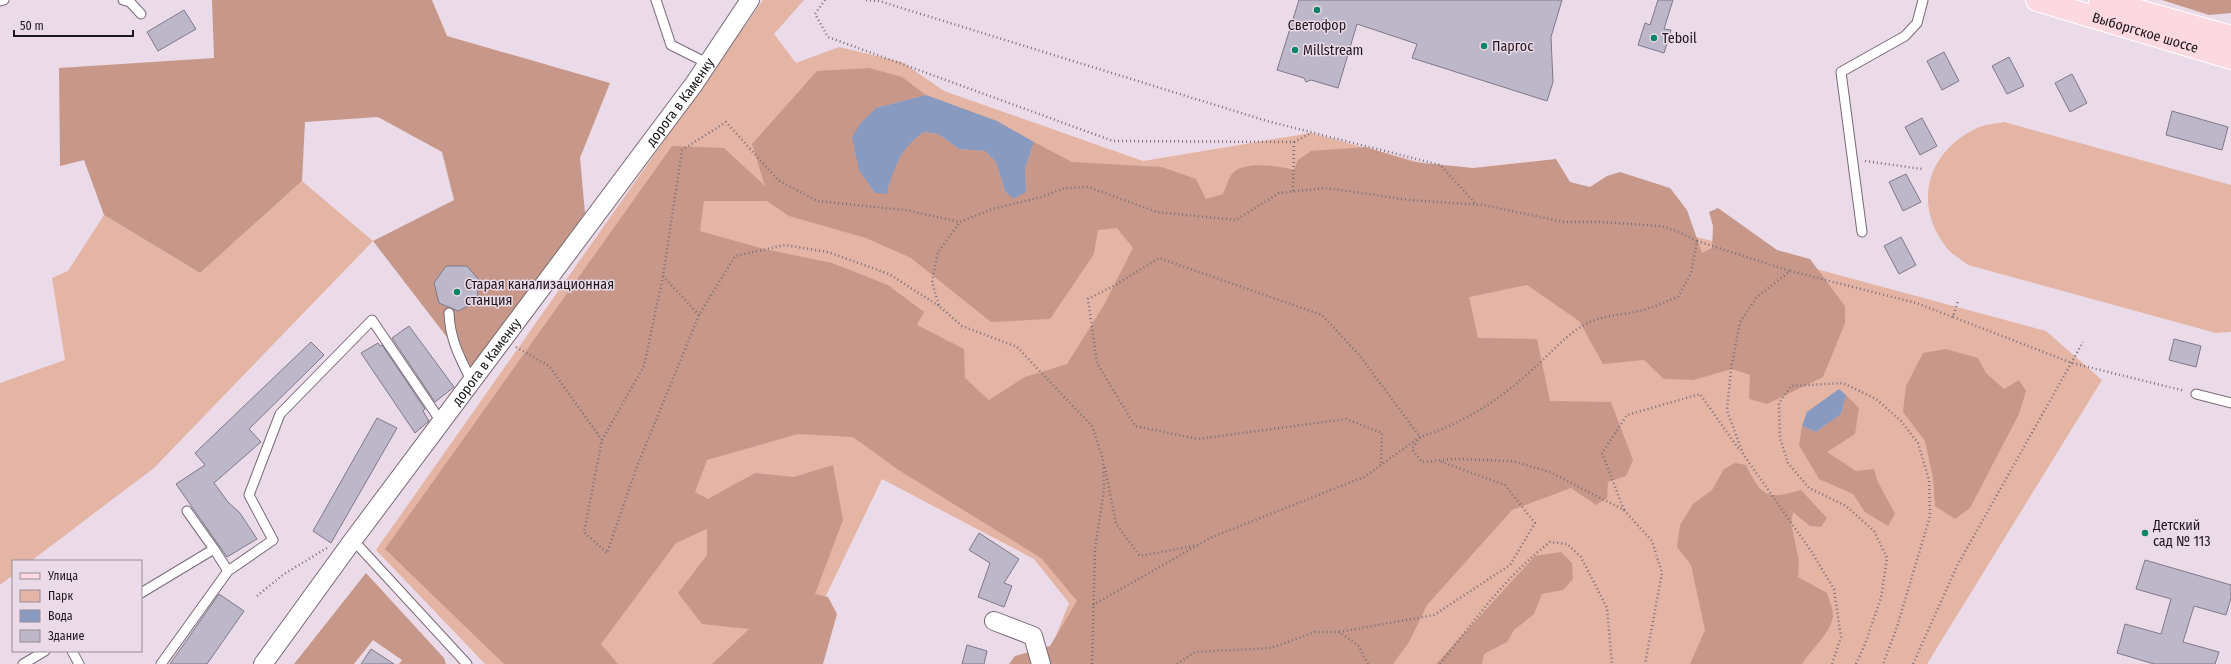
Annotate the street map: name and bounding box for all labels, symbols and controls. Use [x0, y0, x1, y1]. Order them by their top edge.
marker: Светофор [1312, 5, 1322, 15]
street label: Выборгское шоссе [2090, 8, 2200, 56]
scale bar [14, 12, 133, 38]
place label: Светофор [1288, 17, 1346, 34]
text: 50 m [20, 19, 44, 33]
place label: Teboil [1662, 30, 1697, 47]
marker: Teboil [1649, 33, 1659, 43]
place label: Паргос [1492, 38, 1533, 55]
marker: Паргос [1479, 41, 1489, 51]
place label: Millstream [1303, 42, 1363, 59]
marker: Millstream [1290, 45, 1300, 55]
street label: дорога в Каменку [642, 54, 718, 149]
place label: Старая канализационная станция [465, 276, 614, 309]
marker: Старая канализационная станция [452, 287, 462, 297]
street label: дорога в Каменку [448, 314, 525, 409]
place label: Детский сад № 113 [2152, 517, 2210, 550]
marker: Детский сад № 113 [2140, 528, 2150, 538]
legend [12, 560, 142, 652]
text: Улица [47, 569, 78, 583]
text: Парк [48, 589, 74, 603]
text: Вода [48, 609, 73, 623]
text: Здание [48, 629, 84, 643]

